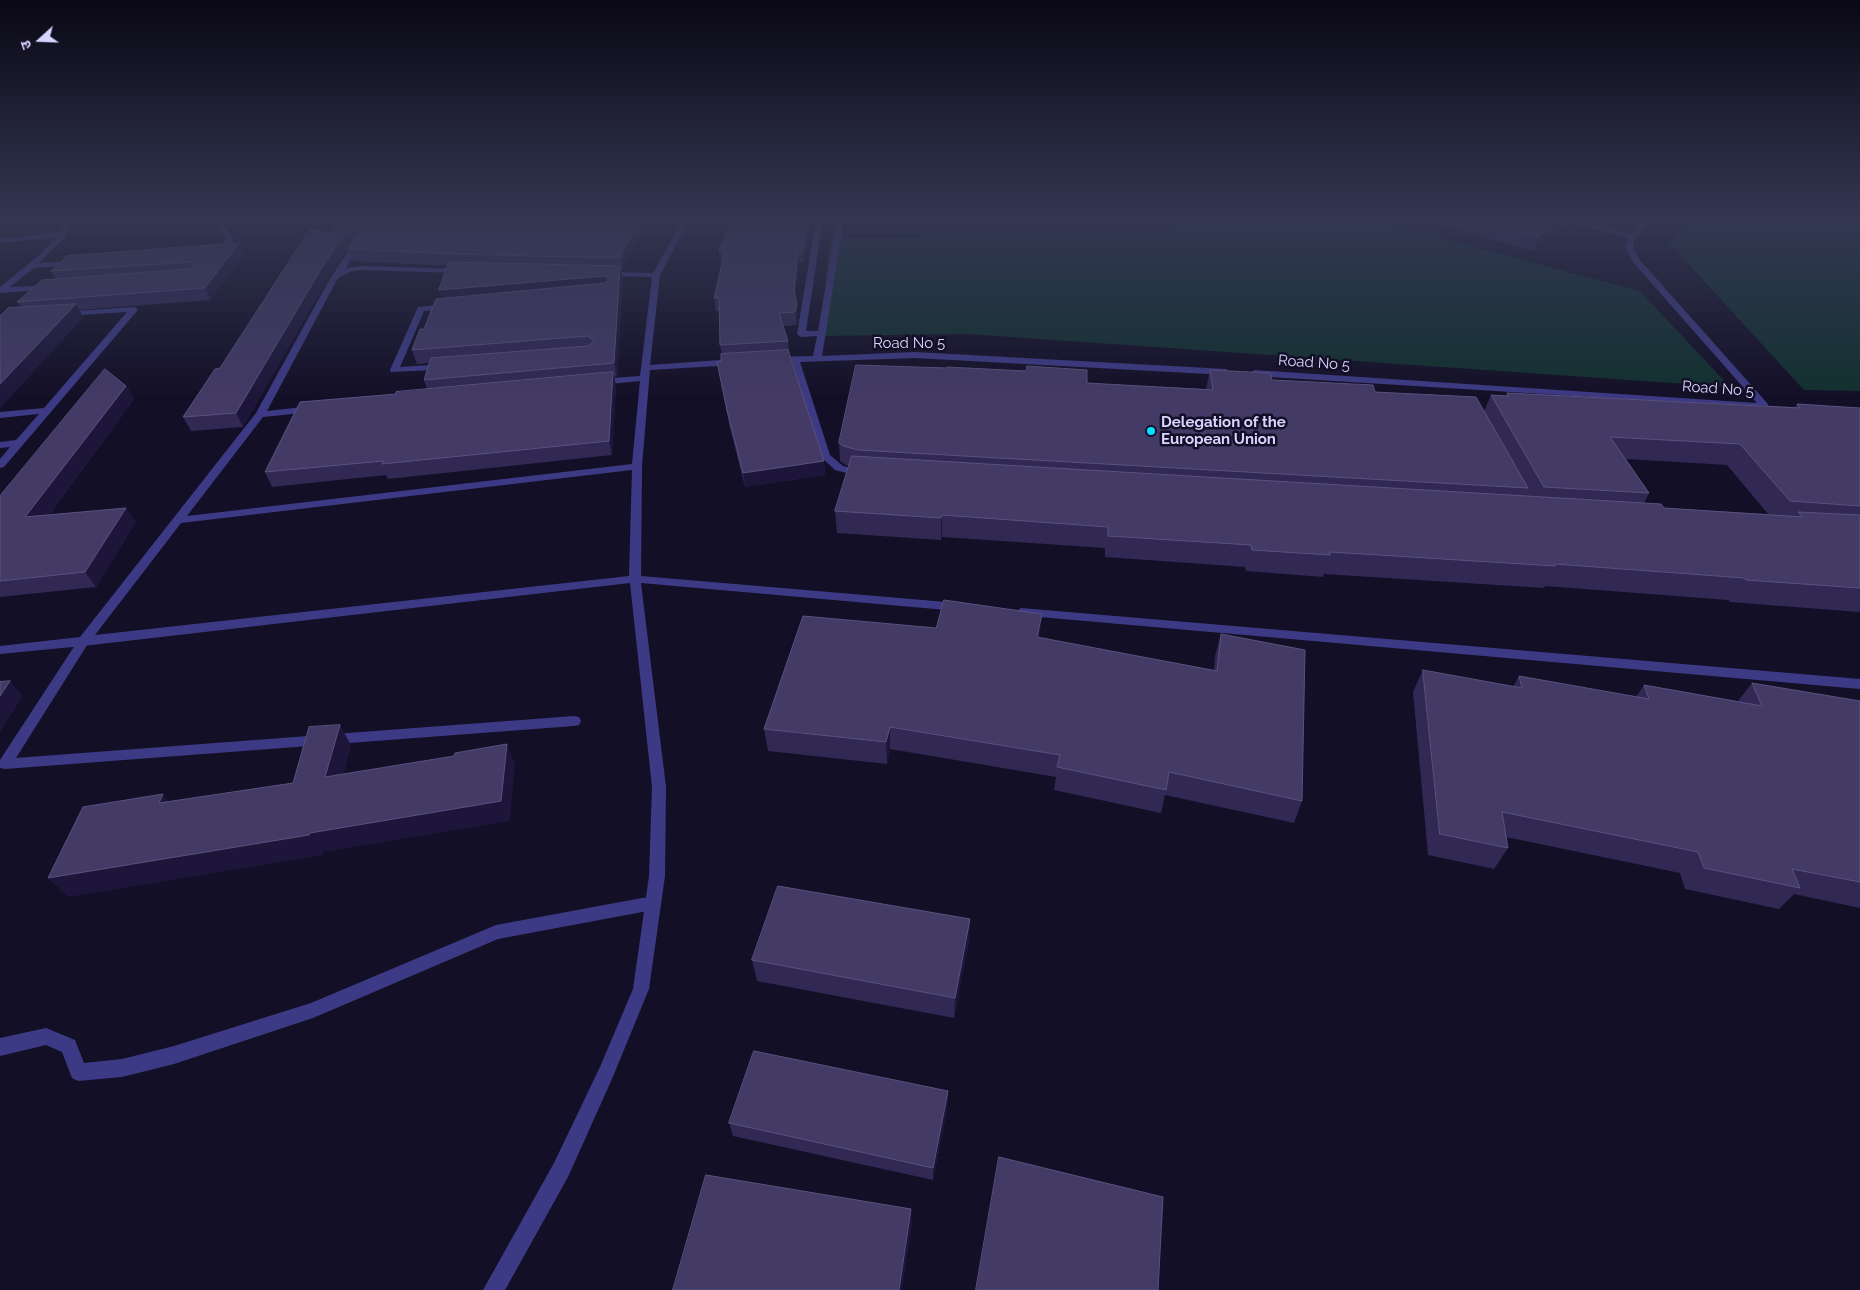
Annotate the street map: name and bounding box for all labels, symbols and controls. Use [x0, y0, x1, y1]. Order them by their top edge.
north arrow [15, 15, 65, 65]
text: उ [17, 39, 35, 52]
street label: Road No 5 [873, 334, 945, 352]
street label: Road No 5 [1277, 352, 1351, 374]
street label: Road No 5 [1681, 378, 1755, 400]
place label: Delegation of the European Union [1161, 413, 1286, 448]
marker: Delegation of the European Union [1145, 425, 1157, 437]

